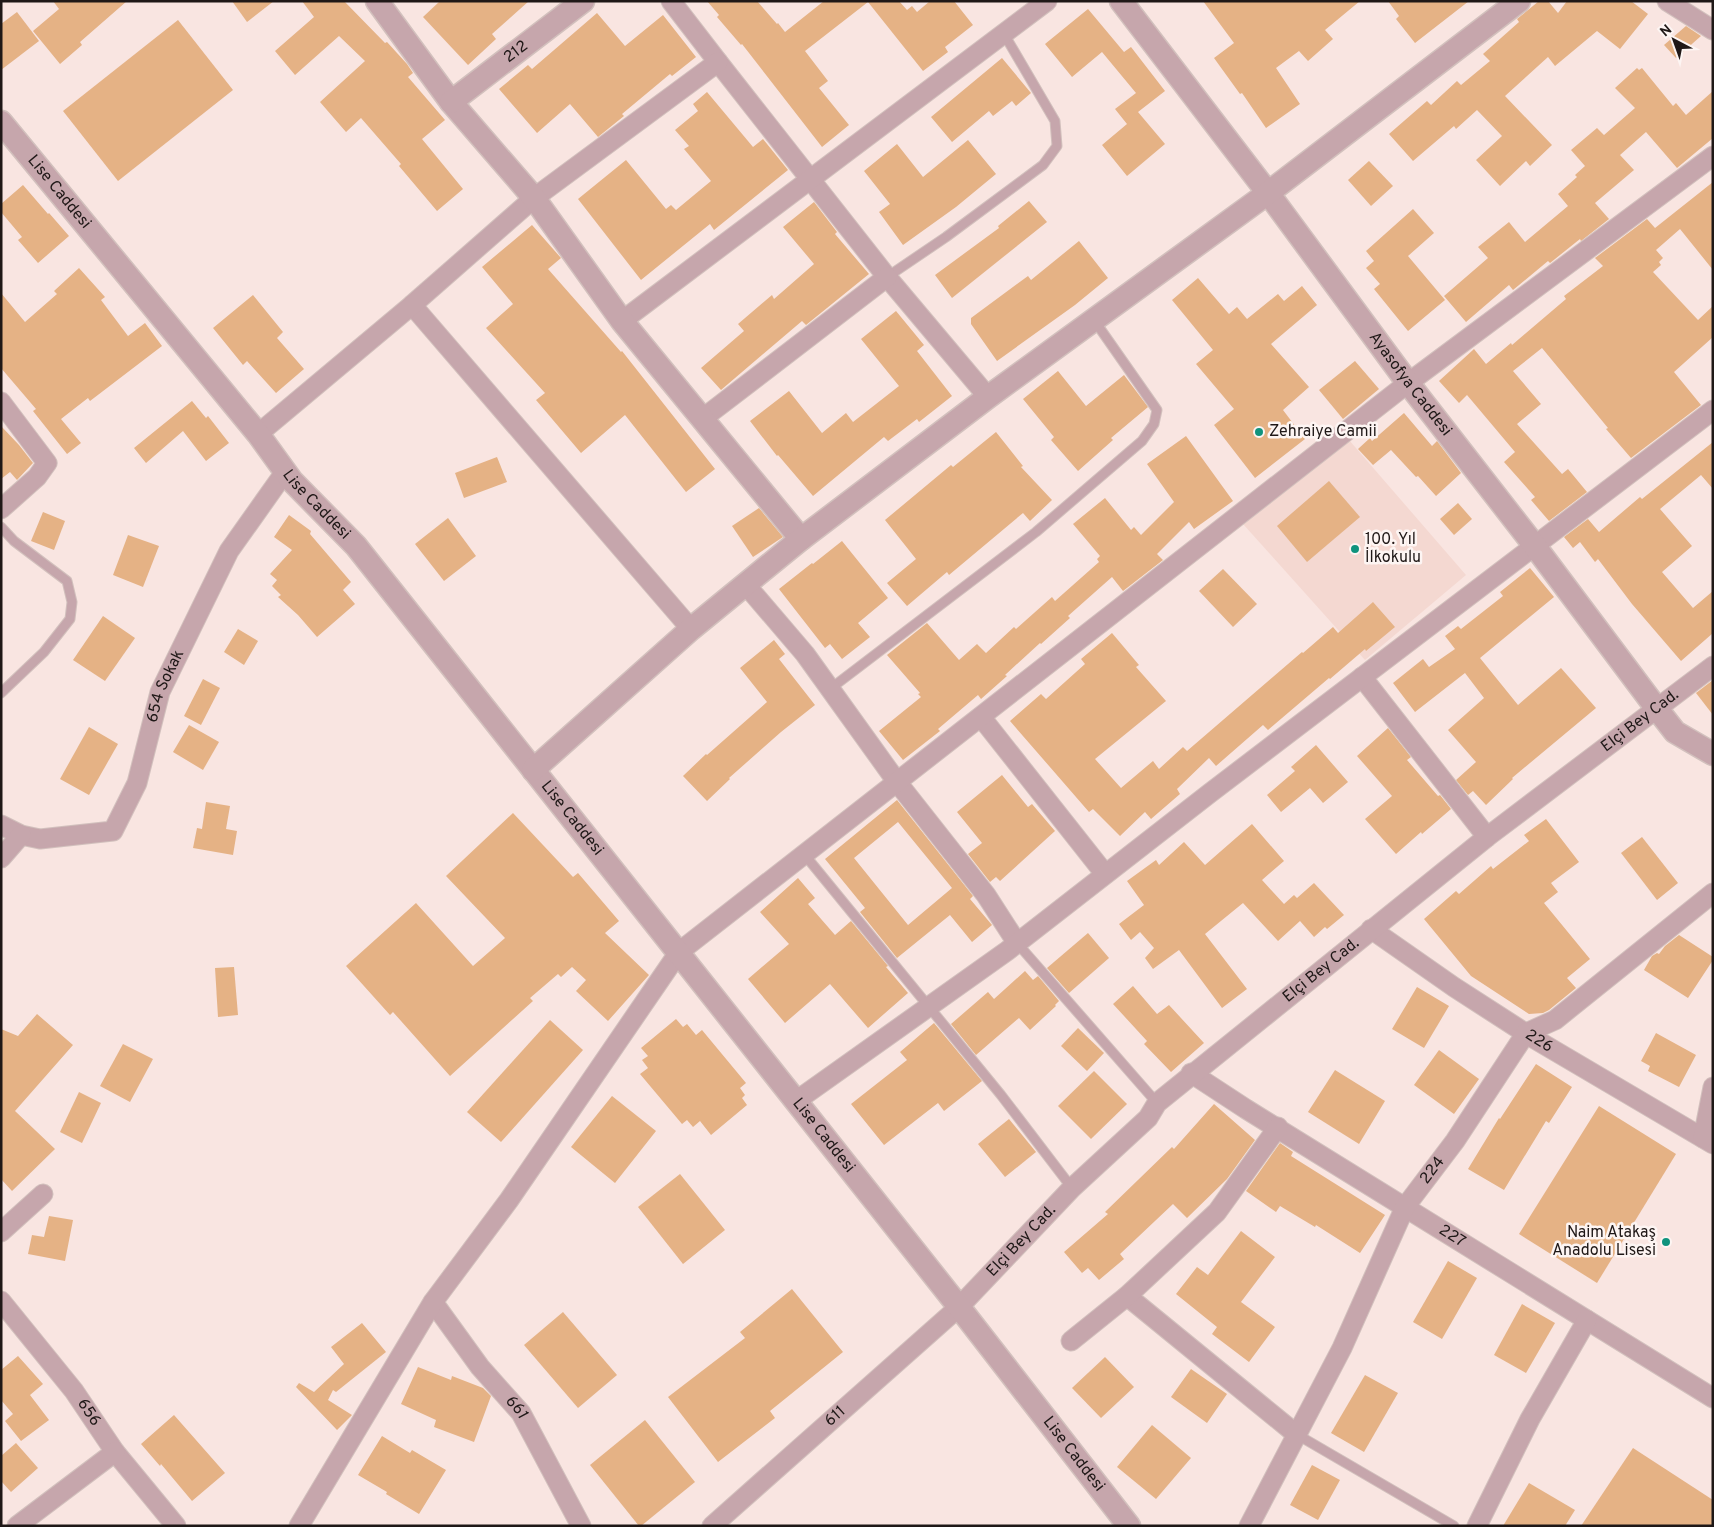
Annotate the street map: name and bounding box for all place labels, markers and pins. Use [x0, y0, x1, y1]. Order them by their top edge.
place label: Zehraiye Camii [1269, 422, 1377, 442]
marker: Zehraiye Camii [1253, 426, 1265, 438]
place label: 100. Yıl İlkokulu [1365, 530, 1421, 568]
marker: 100. Yıl İlkokulu [1349, 543, 1361, 555]
place label: Naim Atakaş Anadolu Lisesi [1552, 1223, 1656, 1261]
marker: Naim Atakaş Anadolu Lisesi [1660, 1236, 1672, 1248]

